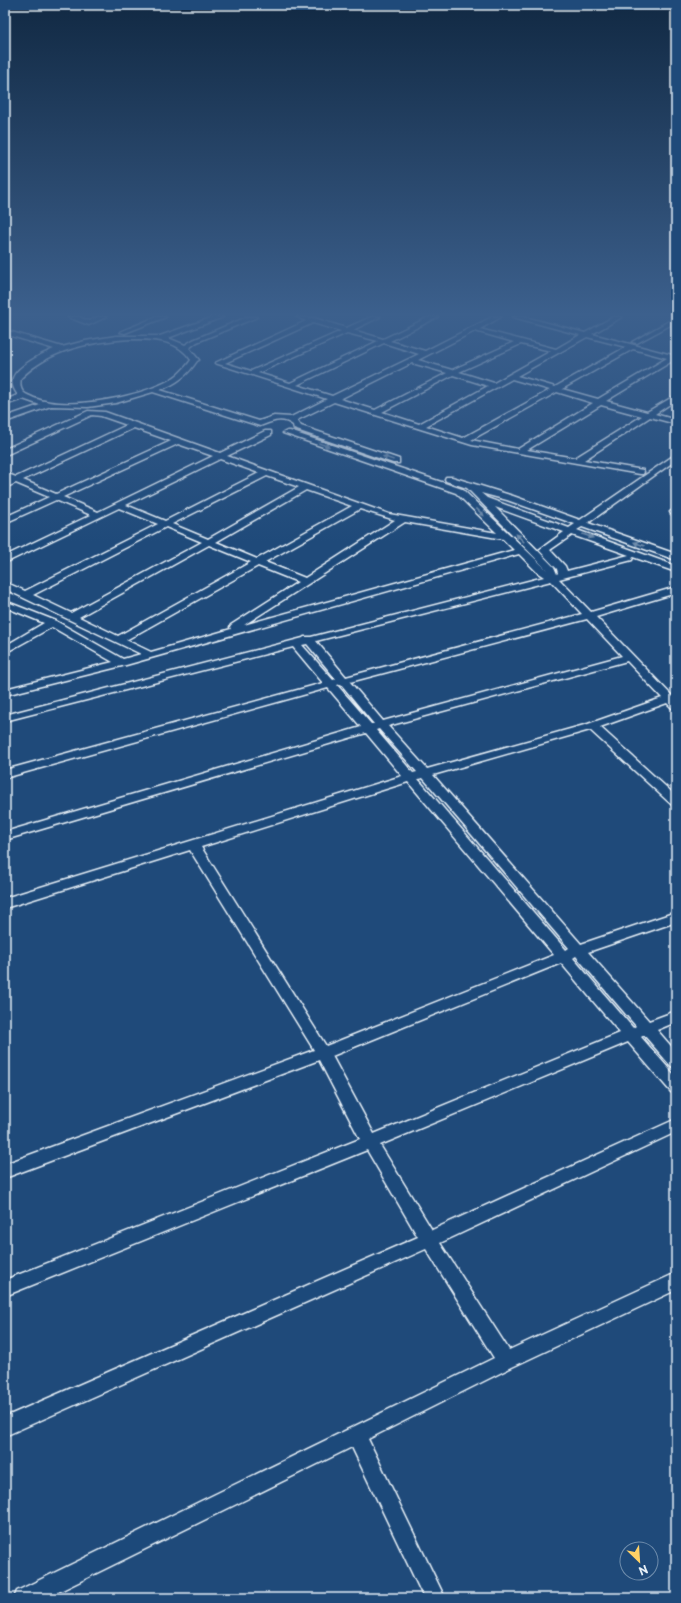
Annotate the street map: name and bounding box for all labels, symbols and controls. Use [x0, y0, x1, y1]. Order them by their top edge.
one-way arrow [318, 443, 330, 449]
one-way arrow [382, 455, 394, 461]
one-way arrow [475, 507, 485, 517]
one-way arrow [515, 533, 525, 543]
one-way arrow [582, 534, 594, 540]
one-way arrow [633, 540, 645, 546]
north arrow [619, 1541, 659, 1581]
text: N [636, 1561, 651, 1580]

